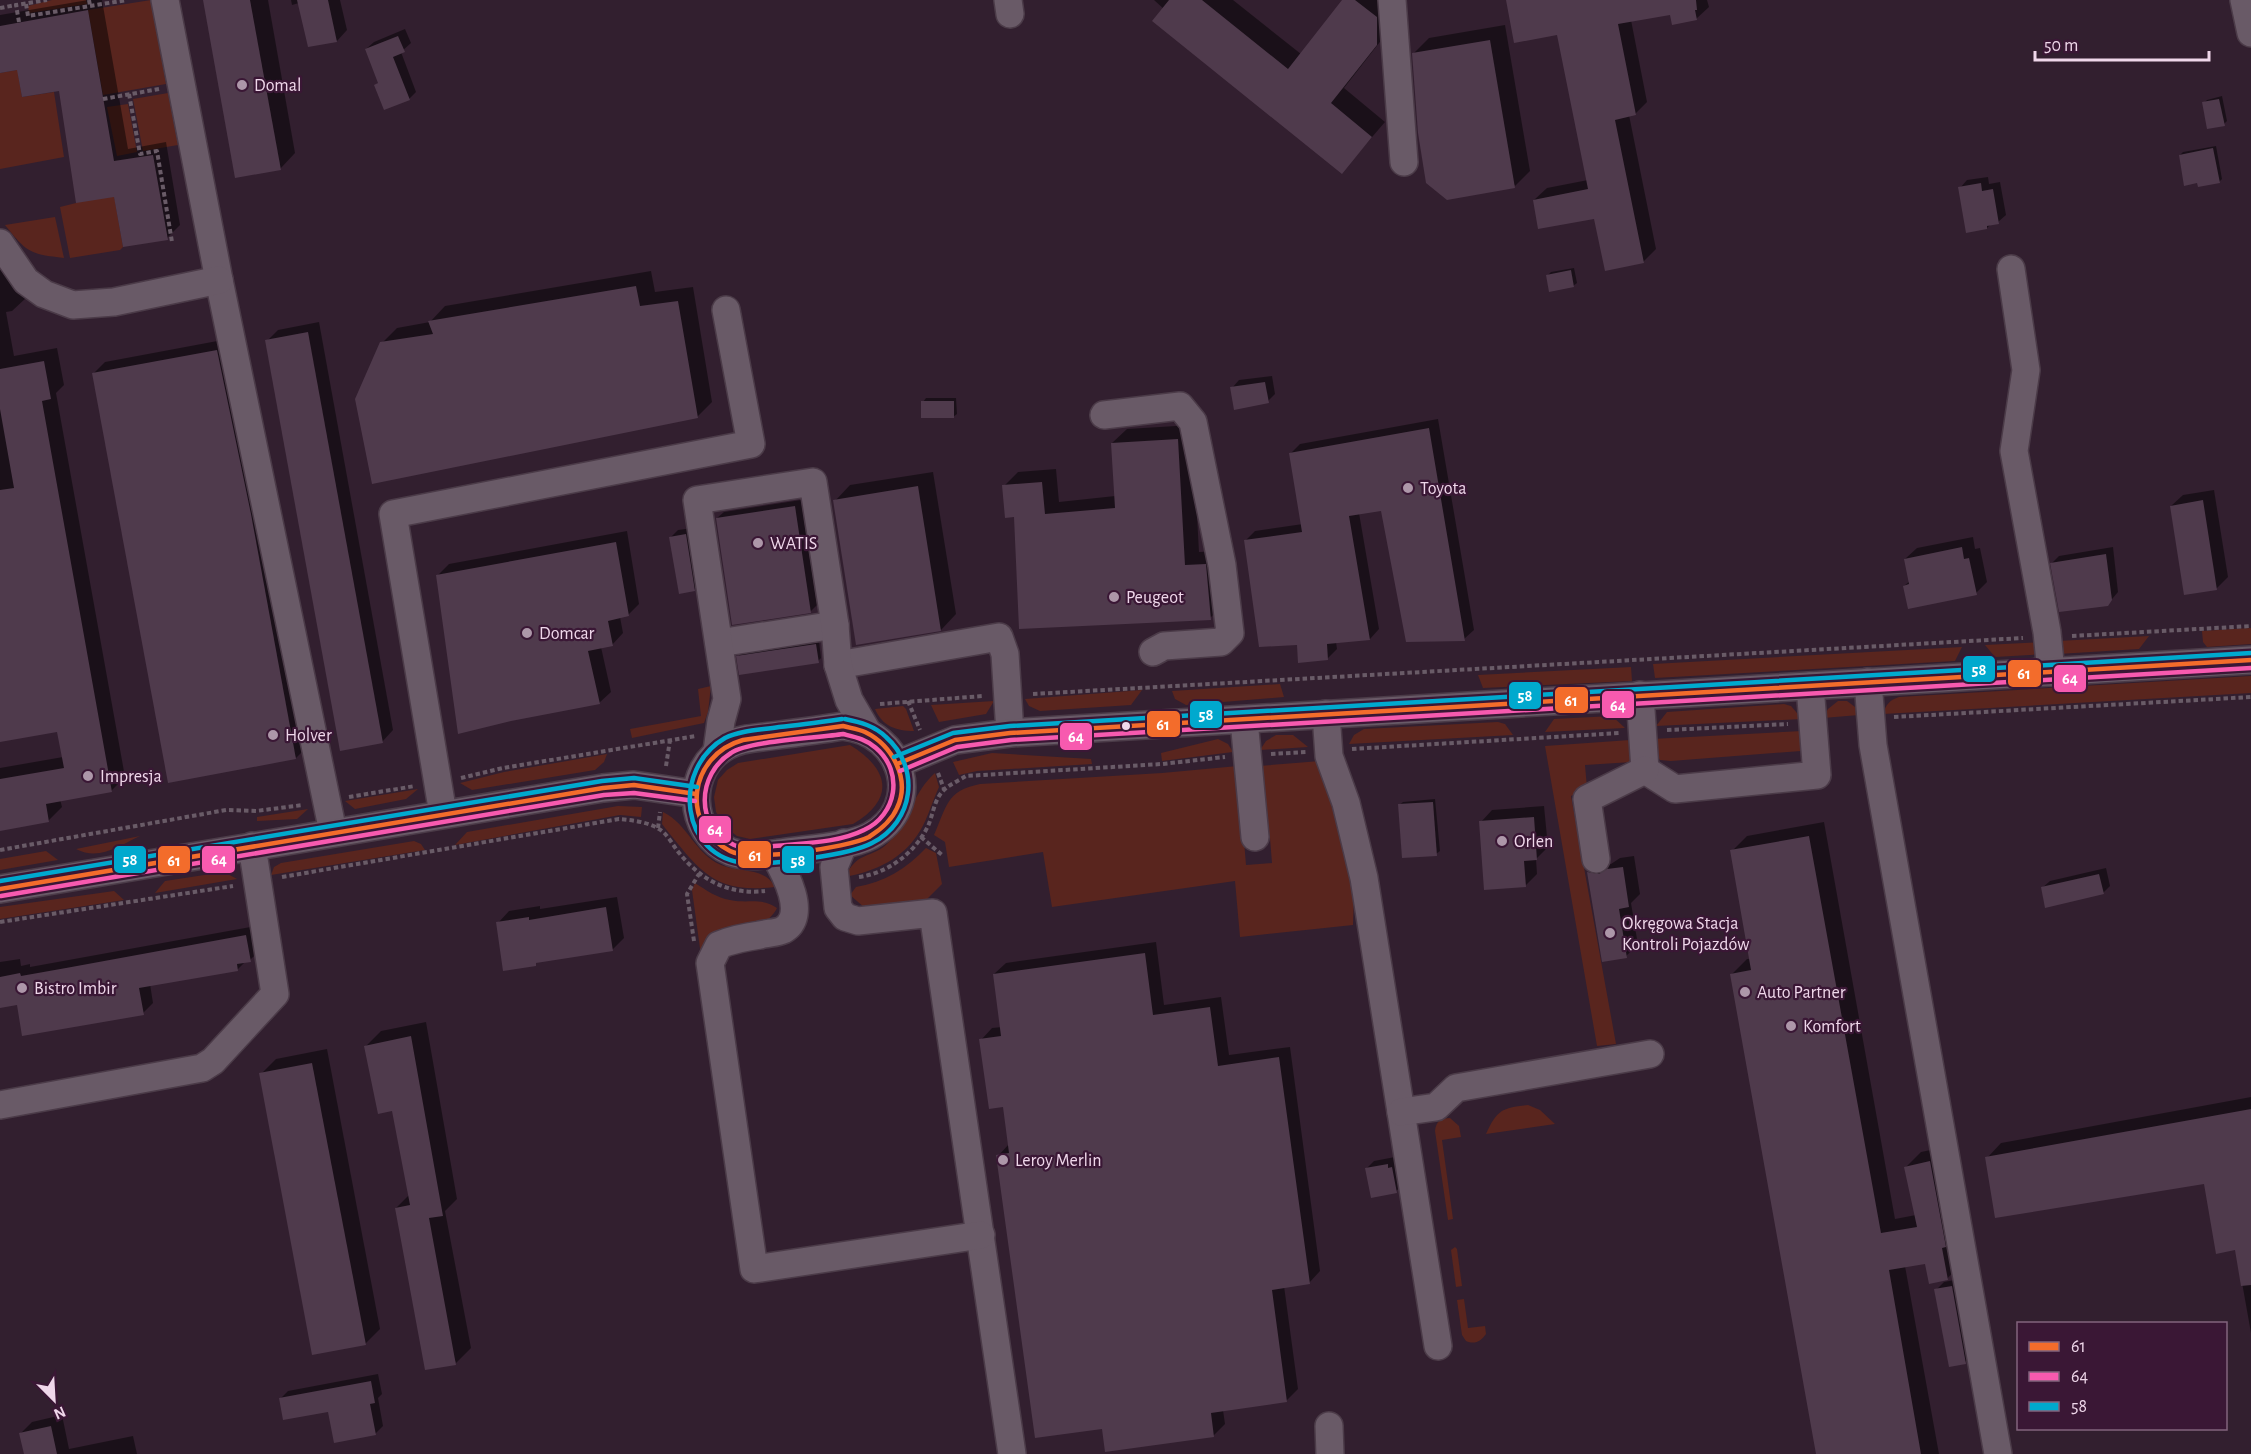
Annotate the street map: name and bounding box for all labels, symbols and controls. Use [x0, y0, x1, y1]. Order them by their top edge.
scale bar [2035, 24, 2209, 62]
text: 50 m [2044, 37, 2078, 55]
place label: Domal [254, 77, 301, 95]
marker: Domal [235, 78, 249, 92]
place label: Toyota [1420, 480, 1467, 498]
marker: Toyota [1401, 481, 1415, 495]
place label: WATIS [770, 535, 817, 553]
marker: WATIS [751, 536, 765, 550]
place label: Peugeot [1126, 589, 1184, 607]
marker: Peugeot [1107, 590, 1121, 604]
place label: Domcar [539, 625, 595, 643]
marker: Domcar [520, 626, 534, 640]
line badge: 58 [1962, 655, 1996, 683]
line badge: 61 [2007, 659, 2042, 688]
text: 58 [1972, 662, 1987, 678]
line badge: 64 [2053, 664, 2087, 693]
text: 61 [2017, 666, 2031, 682]
text: 64 [2062, 671, 2078, 687]
line badge: 58 [1508, 681, 1542, 710]
line badge: 61 [1554, 686, 1589, 714]
text: 58 [1518, 688, 1533, 704]
line badge: 64 [1601, 690, 1635, 719]
text: 61 [1564, 693, 1578, 709]
text: 64 [1610, 698, 1626, 714]
line badge: 58 [1189, 700, 1223, 729]
text: 58 [1199, 707, 1214, 723]
line badge: 61 [1146, 710, 1181, 738]
text: 61 [1156, 717, 1170, 733]
unlabelled marker [1120, 720, 1132, 732]
line badge: 64 [1059, 722, 1093, 751]
place label: Holver [285, 727, 332, 745]
marker: Holver [266, 728, 280, 742]
text: 64 [1068, 729, 1084, 745]
place label: Impresja [100, 768, 162, 786]
marker: Impresja [81, 769, 95, 783]
line badge: 64 [698, 815, 732, 844]
text: 64 [707, 822, 723, 838]
place label: Orlen [1514, 833, 1553, 851]
marker: Orlen [1495, 834, 1509, 848]
line badge: 61 [737, 840, 772, 869]
line badge: 58 [113, 845, 147, 874]
line badge: 61 [157, 845, 191, 874]
line badge: 64 [201, 845, 236, 874]
line badge: 58 [781, 845, 815, 874]
text: 61 [748, 848, 762, 864]
text: 58 [123, 852, 138, 868]
text: 64 [211, 852, 227, 868]
text: 61 [167, 853, 181, 869]
text: 58 [791, 853, 806, 869]
place label: Okręgowa Stacja Kontroli Pojazdów [1622, 915, 1749, 954]
marker: Okręgowa Stacja Kontroli Pojazdów [1603, 926, 1617, 940]
place label: Bistro Imbir [34, 980, 117, 998]
marker: Bistro Imbir [15, 981, 29, 995]
place label: Auto Partner [1757, 984, 1846, 1002]
marker: Auto Partner [1738, 985, 1752, 999]
place label: Komfort [1803, 1018, 1861, 1036]
marker: Komfort [1784, 1019, 1798, 1033]
place label: Leroy Merlin [1015, 1152, 1102, 1170]
marker: Leroy Merlin [996, 1153, 1010, 1167]
legend [2017, 1322, 2227, 1430]
text: 61 [2071, 1338, 2086, 1356]
text: 64 [2071, 1368, 2088, 1386]
north arrow [24, 1370, 84, 1430]
text: 58 [2071, 1398, 2087, 1416]
text: N [51, 1403, 68, 1422]

